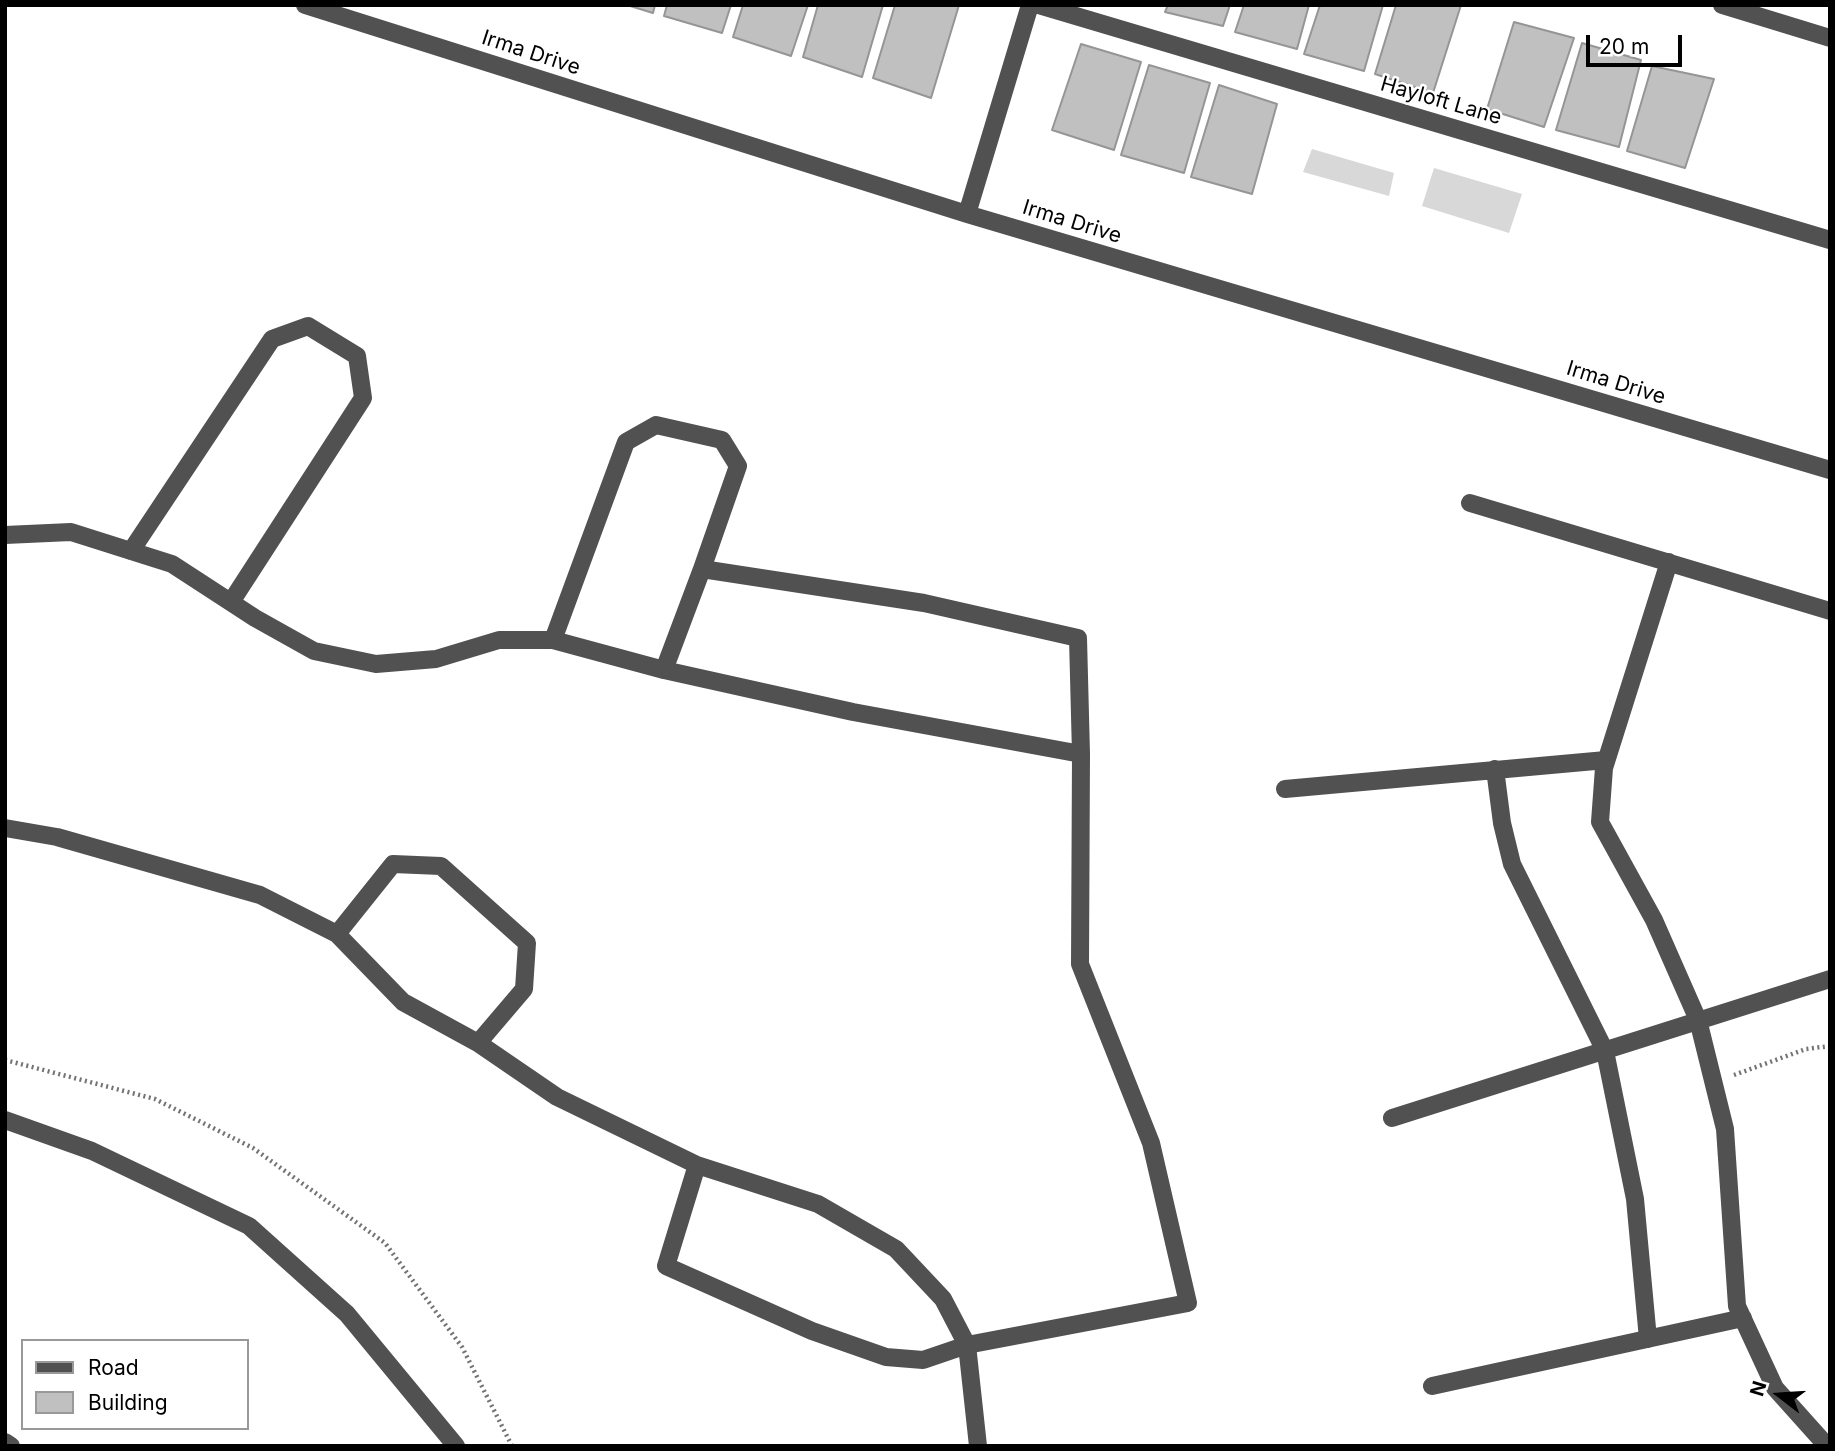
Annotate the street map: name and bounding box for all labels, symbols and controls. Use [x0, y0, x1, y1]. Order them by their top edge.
scale bar [1590, 21, 1686, 65]
street label: Irma Drive [479, 25, 583, 81]
text: 20 m [1599, 34, 1649, 59]
street label: Hayloft Lane [1378, 72, 1504, 130]
street label: Irma Drive [1020, 195, 1124, 249]
street label: Irma Drive [1564, 356, 1668, 410]
legend [21, 1339, 248, 1430]
text: Road [88, 1355, 139, 1380]
north arrow [1744, 1360, 1814, 1430]
text: N [1745, 1378, 1772, 1399]
text: Building [88, 1390, 168, 1415]

